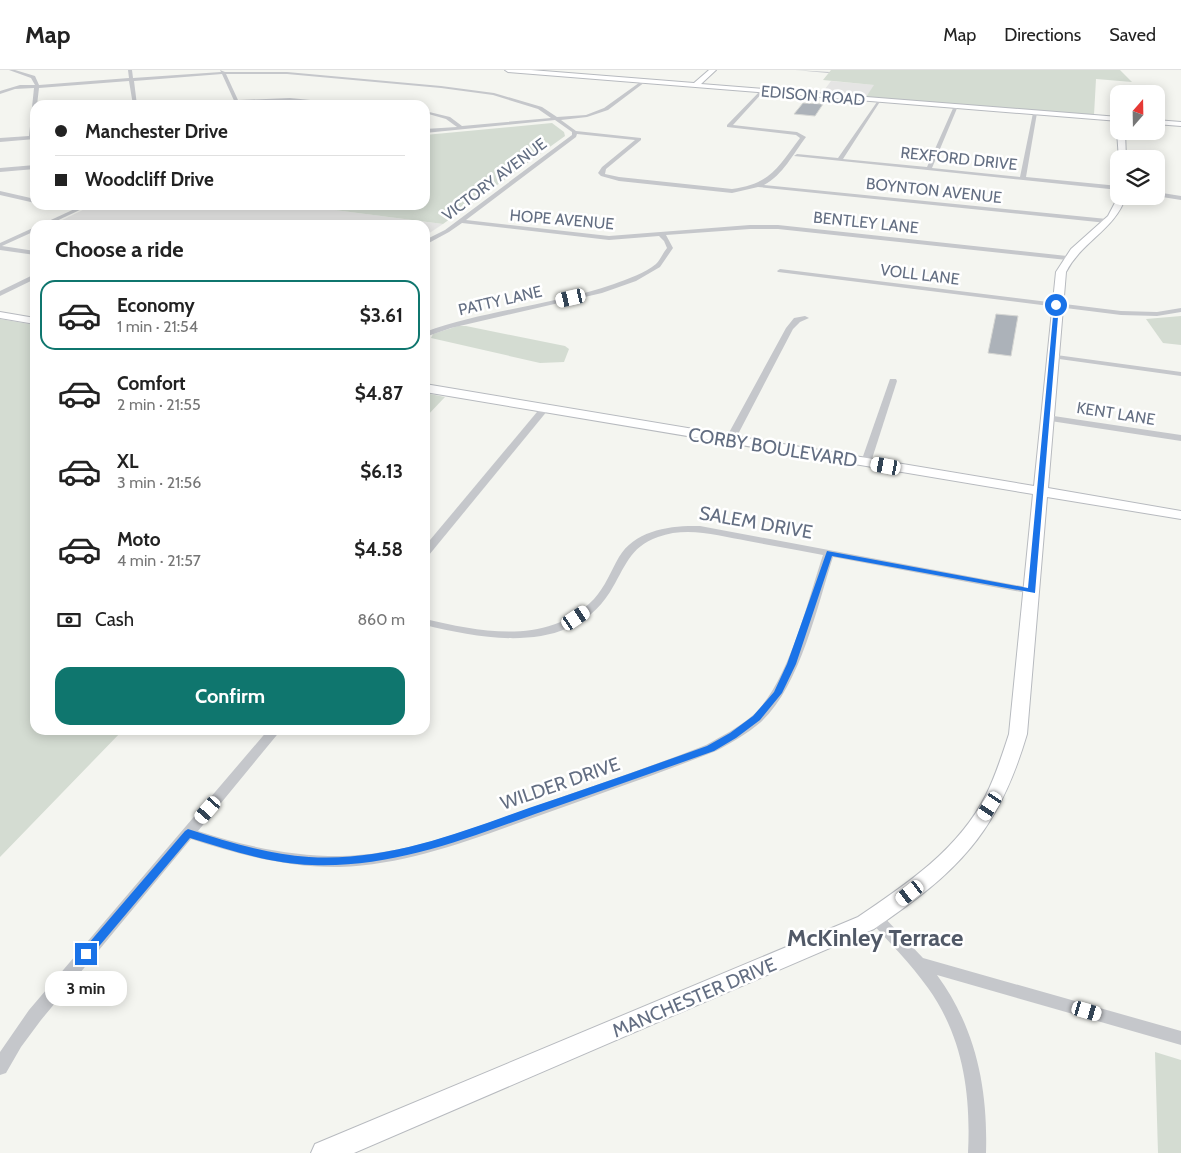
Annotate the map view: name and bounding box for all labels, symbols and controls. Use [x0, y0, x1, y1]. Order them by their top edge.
text: Map [25, 20, 71, 49]
text: Map [943, 24, 976, 46]
text: Directions [1004, 24, 1081, 46]
text: Saved [1109, 24, 1156, 46]
street label: EDISON ROAD [760, 81, 866, 110]
north arrow [1110, 85, 1165, 140]
map controls [1110, 85, 1165, 205]
text: Manchester Drive [85, 120, 228, 143]
street label: VICTORY AVENUE [438, 134, 550, 225]
street label: REXFORD DRIVE [900, 143, 1018, 174]
button: layers [1110, 150, 1165, 205]
text: Woodcliff Drive [85, 168, 214, 191]
street label: BOYNTON AVENUE [865, 174, 1003, 207]
street label: HOPE AVENUE [509, 205, 615, 234]
street label: BENTLEY LANE [812, 208, 920, 237]
text: Choose a ride [55, 236, 184, 263]
street label: VOLL LANE [879, 260, 961, 289]
street label: PATTY LANE [456, 282, 544, 319]
car [554, 287, 587, 309]
icon: car [57, 293, 102, 338]
text: Economy [117, 294, 195, 317]
route start [1045, 294, 1067, 316]
text: $3.61 [360, 304, 403, 327]
text: 1 min · 21:54 [117, 317, 198, 336]
icon: car [57, 371, 102, 416]
text: Comfort [117, 372, 186, 395]
text: $4.87 [355, 382, 403, 405]
text: 2 min · 21:55 [117, 395, 201, 414]
street label: KENT LANE [1075, 398, 1157, 429]
street label: CORBY BOULEVARD [687, 423, 859, 472]
icon: car [57, 449, 102, 494]
text: XL [117, 450, 138, 473]
car [869, 456, 902, 476]
text: $6.13 [360, 460, 403, 483]
text: 3 min · 21:56 [117, 473, 201, 492]
street label: SALEM DRIVE [697, 501, 814, 544]
icon: car [57, 527, 102, 572]
text: Moto [117, 528, 161, 551]
text: $4.58 [354, 538, 403, 561]
text: 4 min · 21:57 [117, 551, 201, 570]
car [559, 603, 592, 633]
icon: cash [55, 606, 83, 634]
text: Cash [95, 608, 134, 631]
text: 860 m [357, 610, 405, 629]
button: Confirm [55, 667, 405, 725]
street label: WILDER DRIVE [497, 752, 623, 815]
car [975, 789, 1004, 823]
car [192, 794, 223, 826]
car [893, 878, 926, 908]
district label: McKinley Terrace [787, 923, 963, 952]
route end [75, 943, 97, 965]
street label: MANCHESTER DRIVE [609, 953, 780, 1042]
callout: 3 min [45, 972, 127, 1006]
text: 3 min [67, 979, 105, 998]
car [1070, 1000, 1103, 1022]

